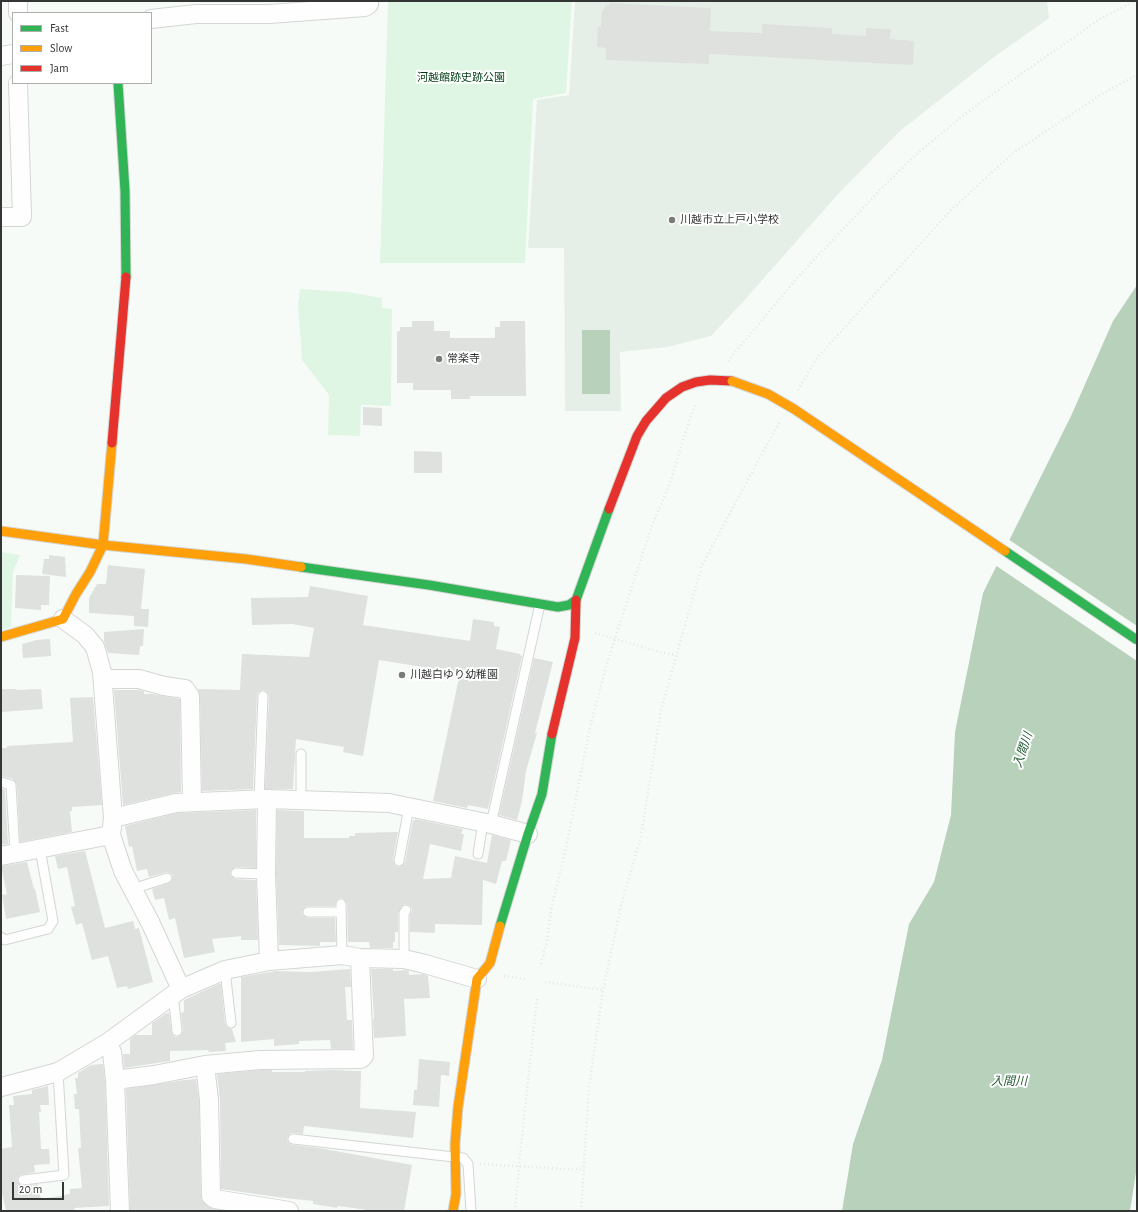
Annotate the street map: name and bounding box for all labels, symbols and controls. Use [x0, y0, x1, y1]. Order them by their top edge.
legend [12, 12, 152, 84]
text: Fast [50, 22, 69, 34]
text: Slow [50, 42, 72, 54]
text: Jam [50, 62, 69, 74]
park label: 河越館跡史跡公園 [417, 71, 505, 85]
place label: 川越市立上戸小学校 [680, 213, 779, 227]
marker: 川越市立上戸小学校 [667, 215, 677, 225]
place label: 常楽寺 [447, 352, 480, 366]
marker: 常楽寺 [434, 354, 444, 364]
place label: 川越白ゆり幼稚園 [410, 668, 498, 682]
marker: 川越白ゆり幼稚園 [397, 670, 407, 680]
water label: 入間川 [1010, 731, 1036, 769]
water label: 入間川 [991, 1074, 1027, 1088]
scale bar [14, 1174, 66, 1200]
text: 20 m [19, 1183, 42, 1195]

